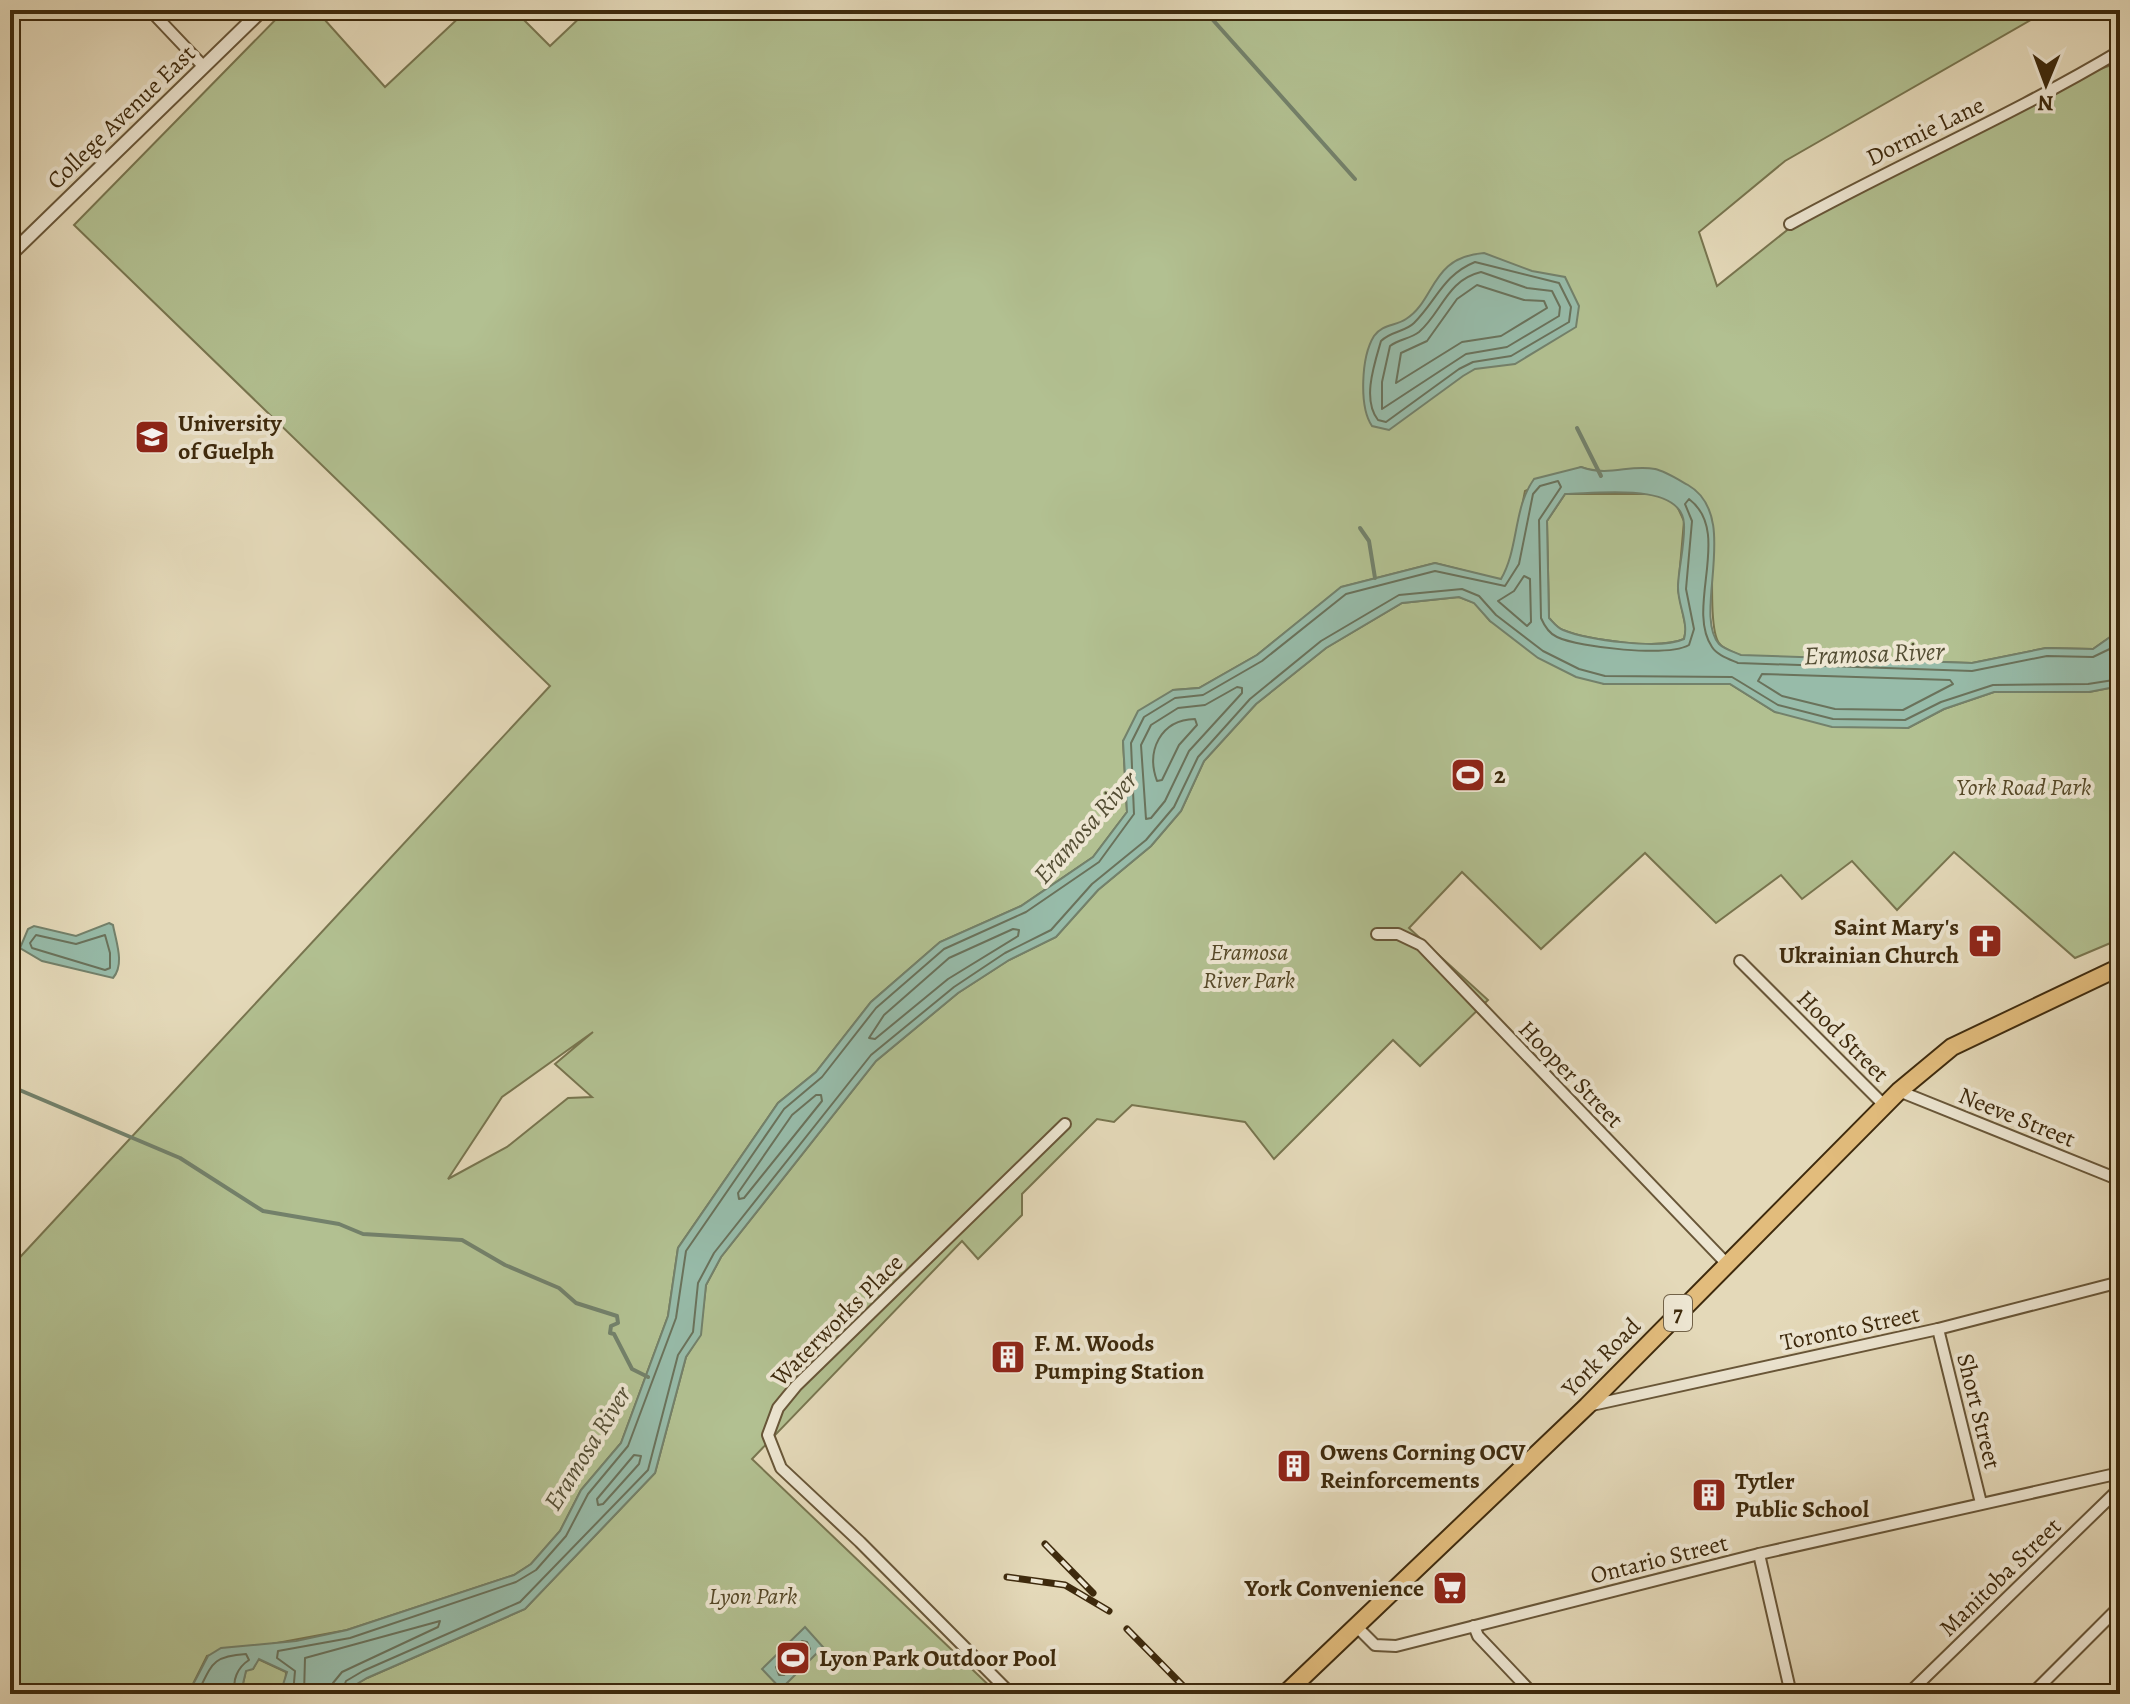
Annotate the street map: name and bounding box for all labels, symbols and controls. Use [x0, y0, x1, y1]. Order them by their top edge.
street label: College Avenue East [40, 38, 202, 196]
north arrow [2006, 44, 2086, 124]
text: N [2037, 88, 2054, 118]
street label: Dormie Lane [1861, 89, 1989, 173]
place label: University of Guelph [178, 407, 282, 467]
school or university icon: University of Guelph [133, 418, 171, 456]
water label: Eramosa River [1803, 634, 1946, 673]
sports icon: 2 [1449, 756, 1487, 794]
place label: 2 [1494, 759, 1506, 791]
water label: Eramosa River [1025, 763, 1146, 891]
park label: York Road Park [1956, 771, 2092, 803]
place label: Saint Mary's Ukrainian Church [1779, 911, 1959, 971]
church icon: Saint Mary's Ukrainian Church [1966, 922, 2004, 960]
park label: Eramosa River Park [1203, 936, 1296, 996]
street label: Hood Street [1790, 983, 1896, 1089]
street label: Hooper Street [1512, 1013, 1630, 1135]
street label: Neeve Street [1954, 1079, 2080, 1155]
street label: Waterworks Place [763, 1247, 910, 1394]
road number: 7 [1664, 1295, 1692, 1331]
street label: Toronto Street [1778, 1298, 1923, 1358]
street label: York Road [1554, 1310, 1648, 1404]
place label: F. M. Woods Pumping Station [1034, 1327, 1205, 1387]
building icon: F. M. Woods Pumping Station [989, 1338, 1027, 1376]
street label: Short Street [1949, 1350, 2009, 1472]
water label: Eramosa River [535, 1379, 640, 1517]
place label: Owens Corning OCV Reinforcements [1320, 1436, 1527, 1496]
building icon: Owens Corning OCV Reinforcements [1275, 1447, 1313, 1485]
place label: Tytler Public School [1735, 1465, 1870, 1525]
building icon: Tytler Public School [1690, 1476, 1728, 1514]
street label: Manitoba Street [1932, 1510, 2068, 1643]
street label: Ontario Street [1587, 1526, 1731, 1592]
supermarket icon: York Convenience [1431, 1569, 1469, 1607]
place label: York Convenience [1243, 1572, 1424, 1604]
park label: Lyon Park [709, 1580, 798, 1612]
sports icon: Lyon Park Outdoor Pool [774, 1639, 812, 1677]
place label: Lyon Park Outdoor Pool [819, 1642, 1057, 1674]

